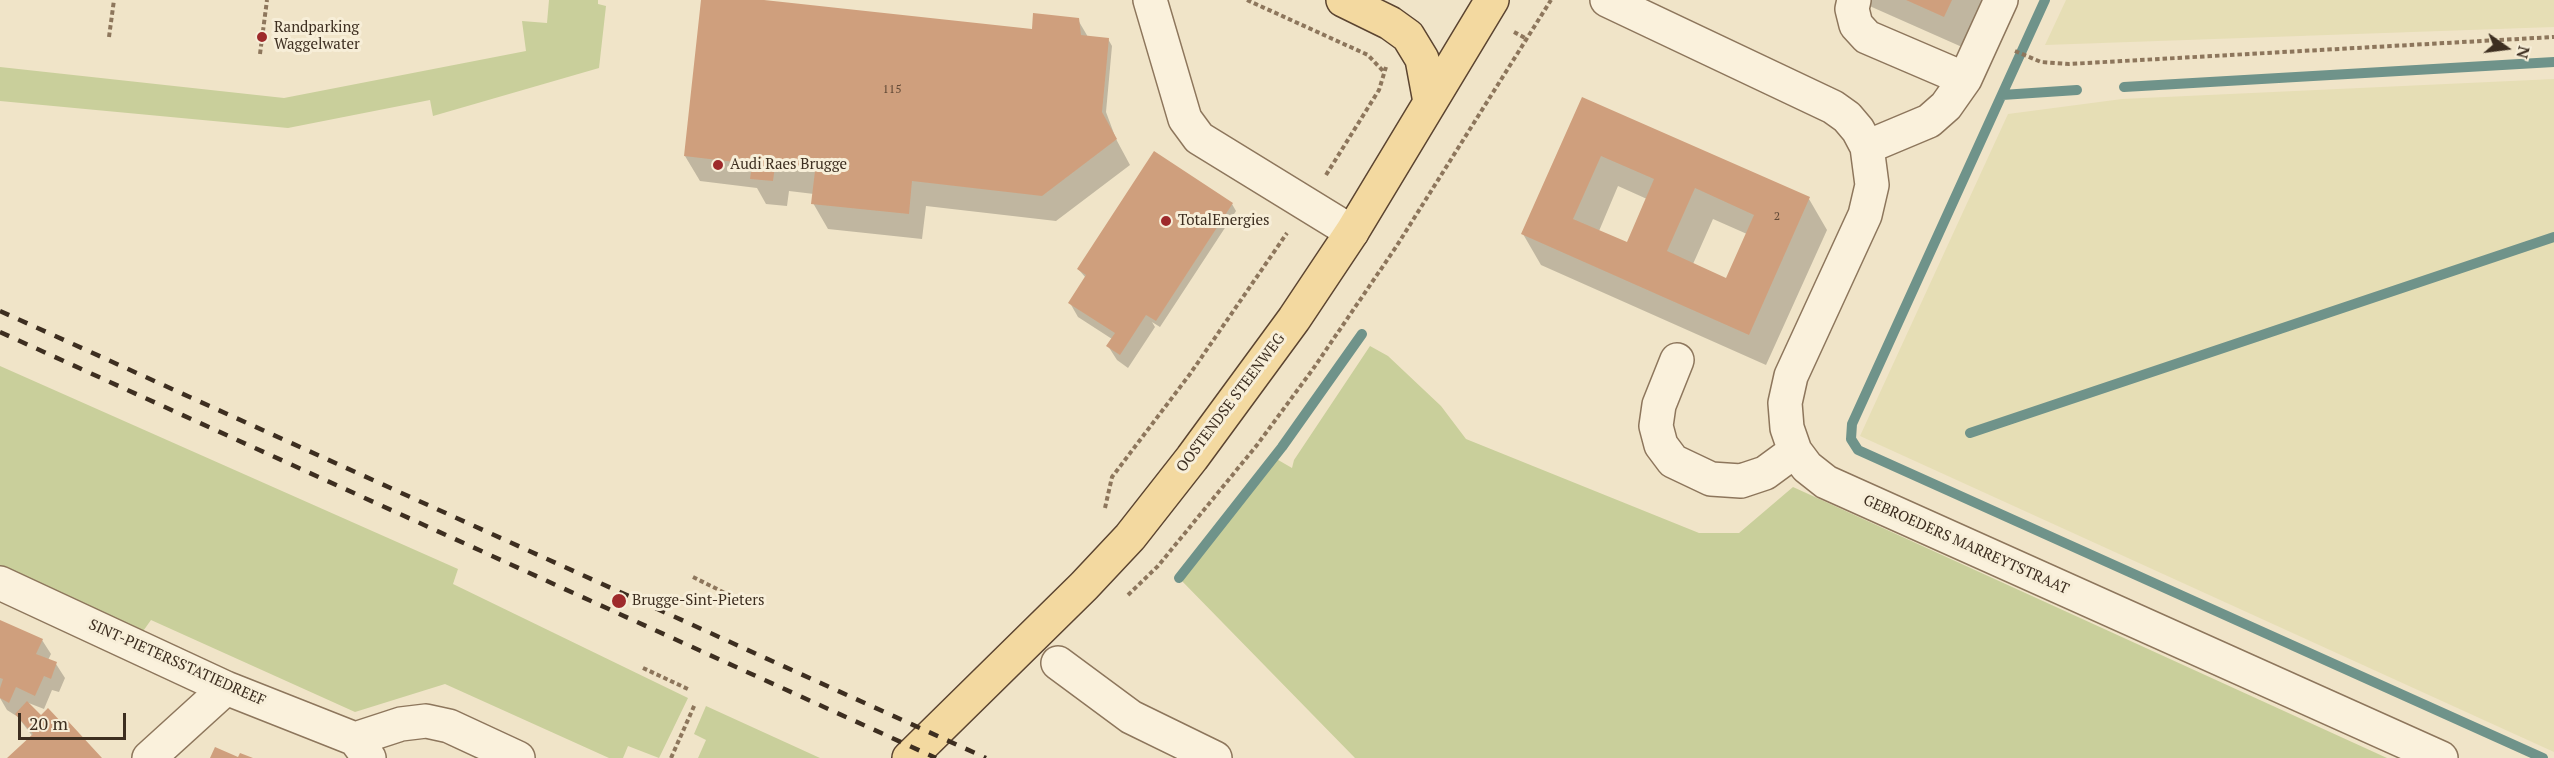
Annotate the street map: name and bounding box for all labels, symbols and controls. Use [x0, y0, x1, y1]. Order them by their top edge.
north arrow [2476, 18, 2536, 78]
place label: Randparking Waggelwater [274, 19, 360, 54]
marker: Randparking Waggelwater [255, 30, 269, 44]
text: N [2511, 44, 2536, 61]
house number: 115 [882, 83, 902, 97]
place label: Audi Raes Brugge [730, 156, 847, 174]
marker: Audi Raes Brugge [711, 158, 725, 172]
house number: 2 [1774, 210, 1780, 224]
place label: TotalEnergies [1178, 212, 1270, 230]
marker: TotalEnergies [1159, 214, 1173, 228]
street label: OOSTENDSE STEENWEG [1173, 330, 1289, 476]
street label: GEBROEDERS MARREYTSTRAAT [1860, 491, 2072, 599]
marker: Brugge-Sint-Pieters [610, 592, 628, 610]
place label: Brugge-Sint-Pieters [632, 592, 764, 610]
street label: SINT-PIETERSSTATIEDREEF [86, 616, 268, 710]
scale bar [21, 701, 129, 739]
text: 20 m [29, 711, 68, 735]

